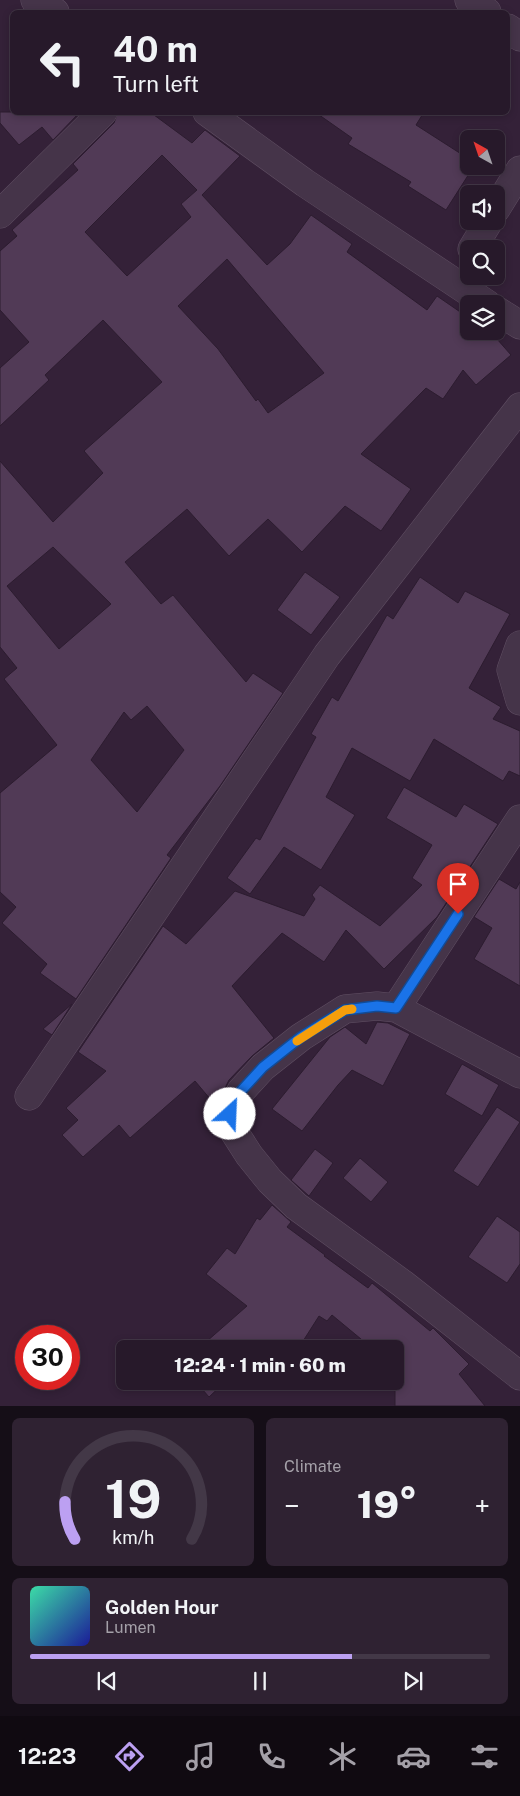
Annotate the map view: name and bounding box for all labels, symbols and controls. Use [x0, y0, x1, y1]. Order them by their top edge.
text: 40 m [113, 29, 198, 70]
icon: left [30, 30, 95, 95]
text: Turn left [113, 71, 199, 97]
north arrow [460, 130, 505, 175]
map controls [460, 130, 505, 340]
button: sound [460, 185, 505, 230]
button: search [460, 240, 505, 285]
button: layers [460, 295, 505, 340]
pin [437, 863, 479, 914]
icon: arrive [444, 870, 472, 898]
position arrow [203, 1087, 255, 1139]
speed limit sign: 30 [15, 1325, 80, 1390]
text: 12:24 · 1 min · 60 m [174, 1354, 346, 1376]
text: Climate [284, 1457, 341, 1476]
text: 19 [105, 1469, 161, 1530]
text: 19° [357, 1482, 417, 1527]
text: − [284, 1489, 300, 1522]
text: + [474, 1489, 490, 1522]
text: km/h [112, 1527, 154, 1548]
text: Golden Hour [105, 1596, 219, 1618]
text: Lumen [105, 1618, 156, 1637]
icon: previous [93, 1667, 121, 1695]
icon: pause [246, 1667, 274, 1695]
icon: next [399, 1667, 427, 1695]
icon: directions [112, 1739, 147, 1774]
icon: music [183, 1739, 218, 1774]
icon: phone [254, 1739, 289, 1774]
icon: climate [325, 1739, 360, 1774]
icon: car [396, 1739, 431, 1774]
icon: filters [467, 1739, 502, 1774]
text: 12:23 [18, 1743, 76, 1769]

